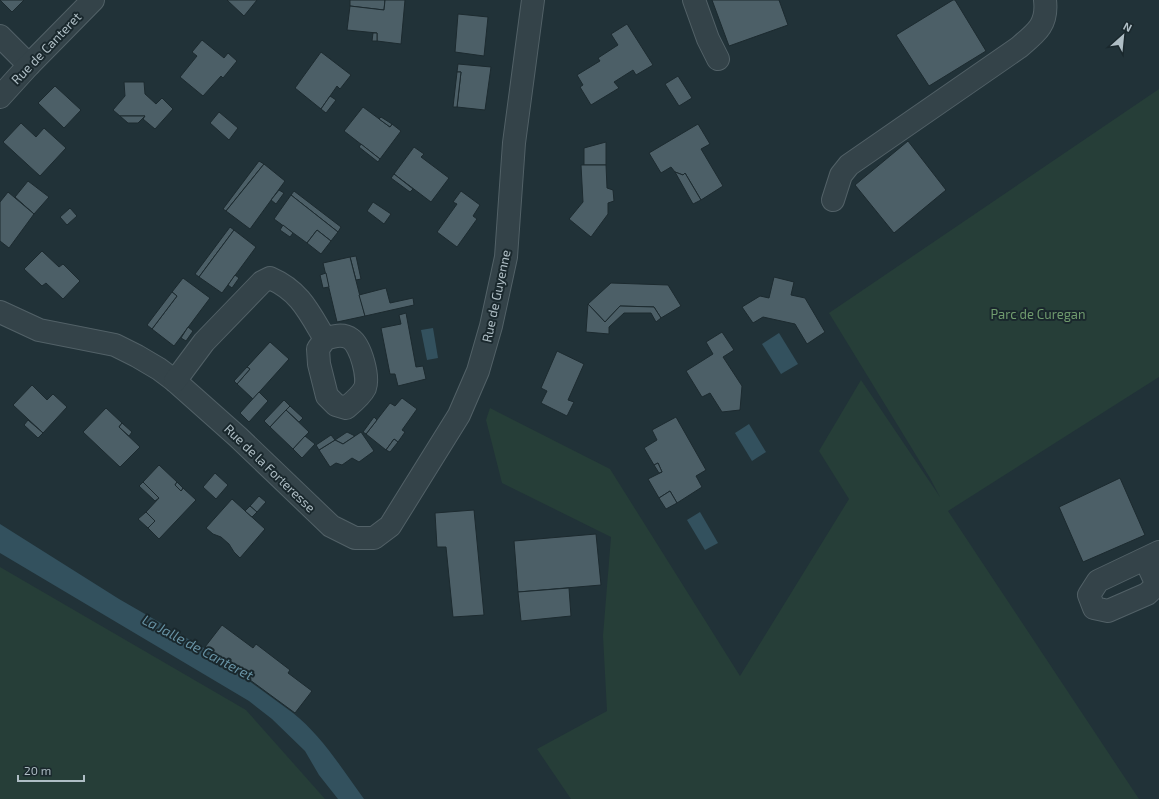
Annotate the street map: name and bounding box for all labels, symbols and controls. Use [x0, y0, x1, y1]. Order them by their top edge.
street label: Rue de Canteret [8, 9, 84, 87]
north arrow [1103, 16, 1143, 56]
text: N [1121, 19, 1134, 34]
street label: Rue de Guyenne [478, 248, 514, 344]
park label: Parc de Curegan [990, 306, 1086, 322]
street label: Rue de la Forteresse [221, 421, 319, 515]
water label: La Jalle de Canteret [140, 611, 257, 684]
scale bar [18, 757, 84, 783]
text: 20 m [24, 763, 51, 777]

